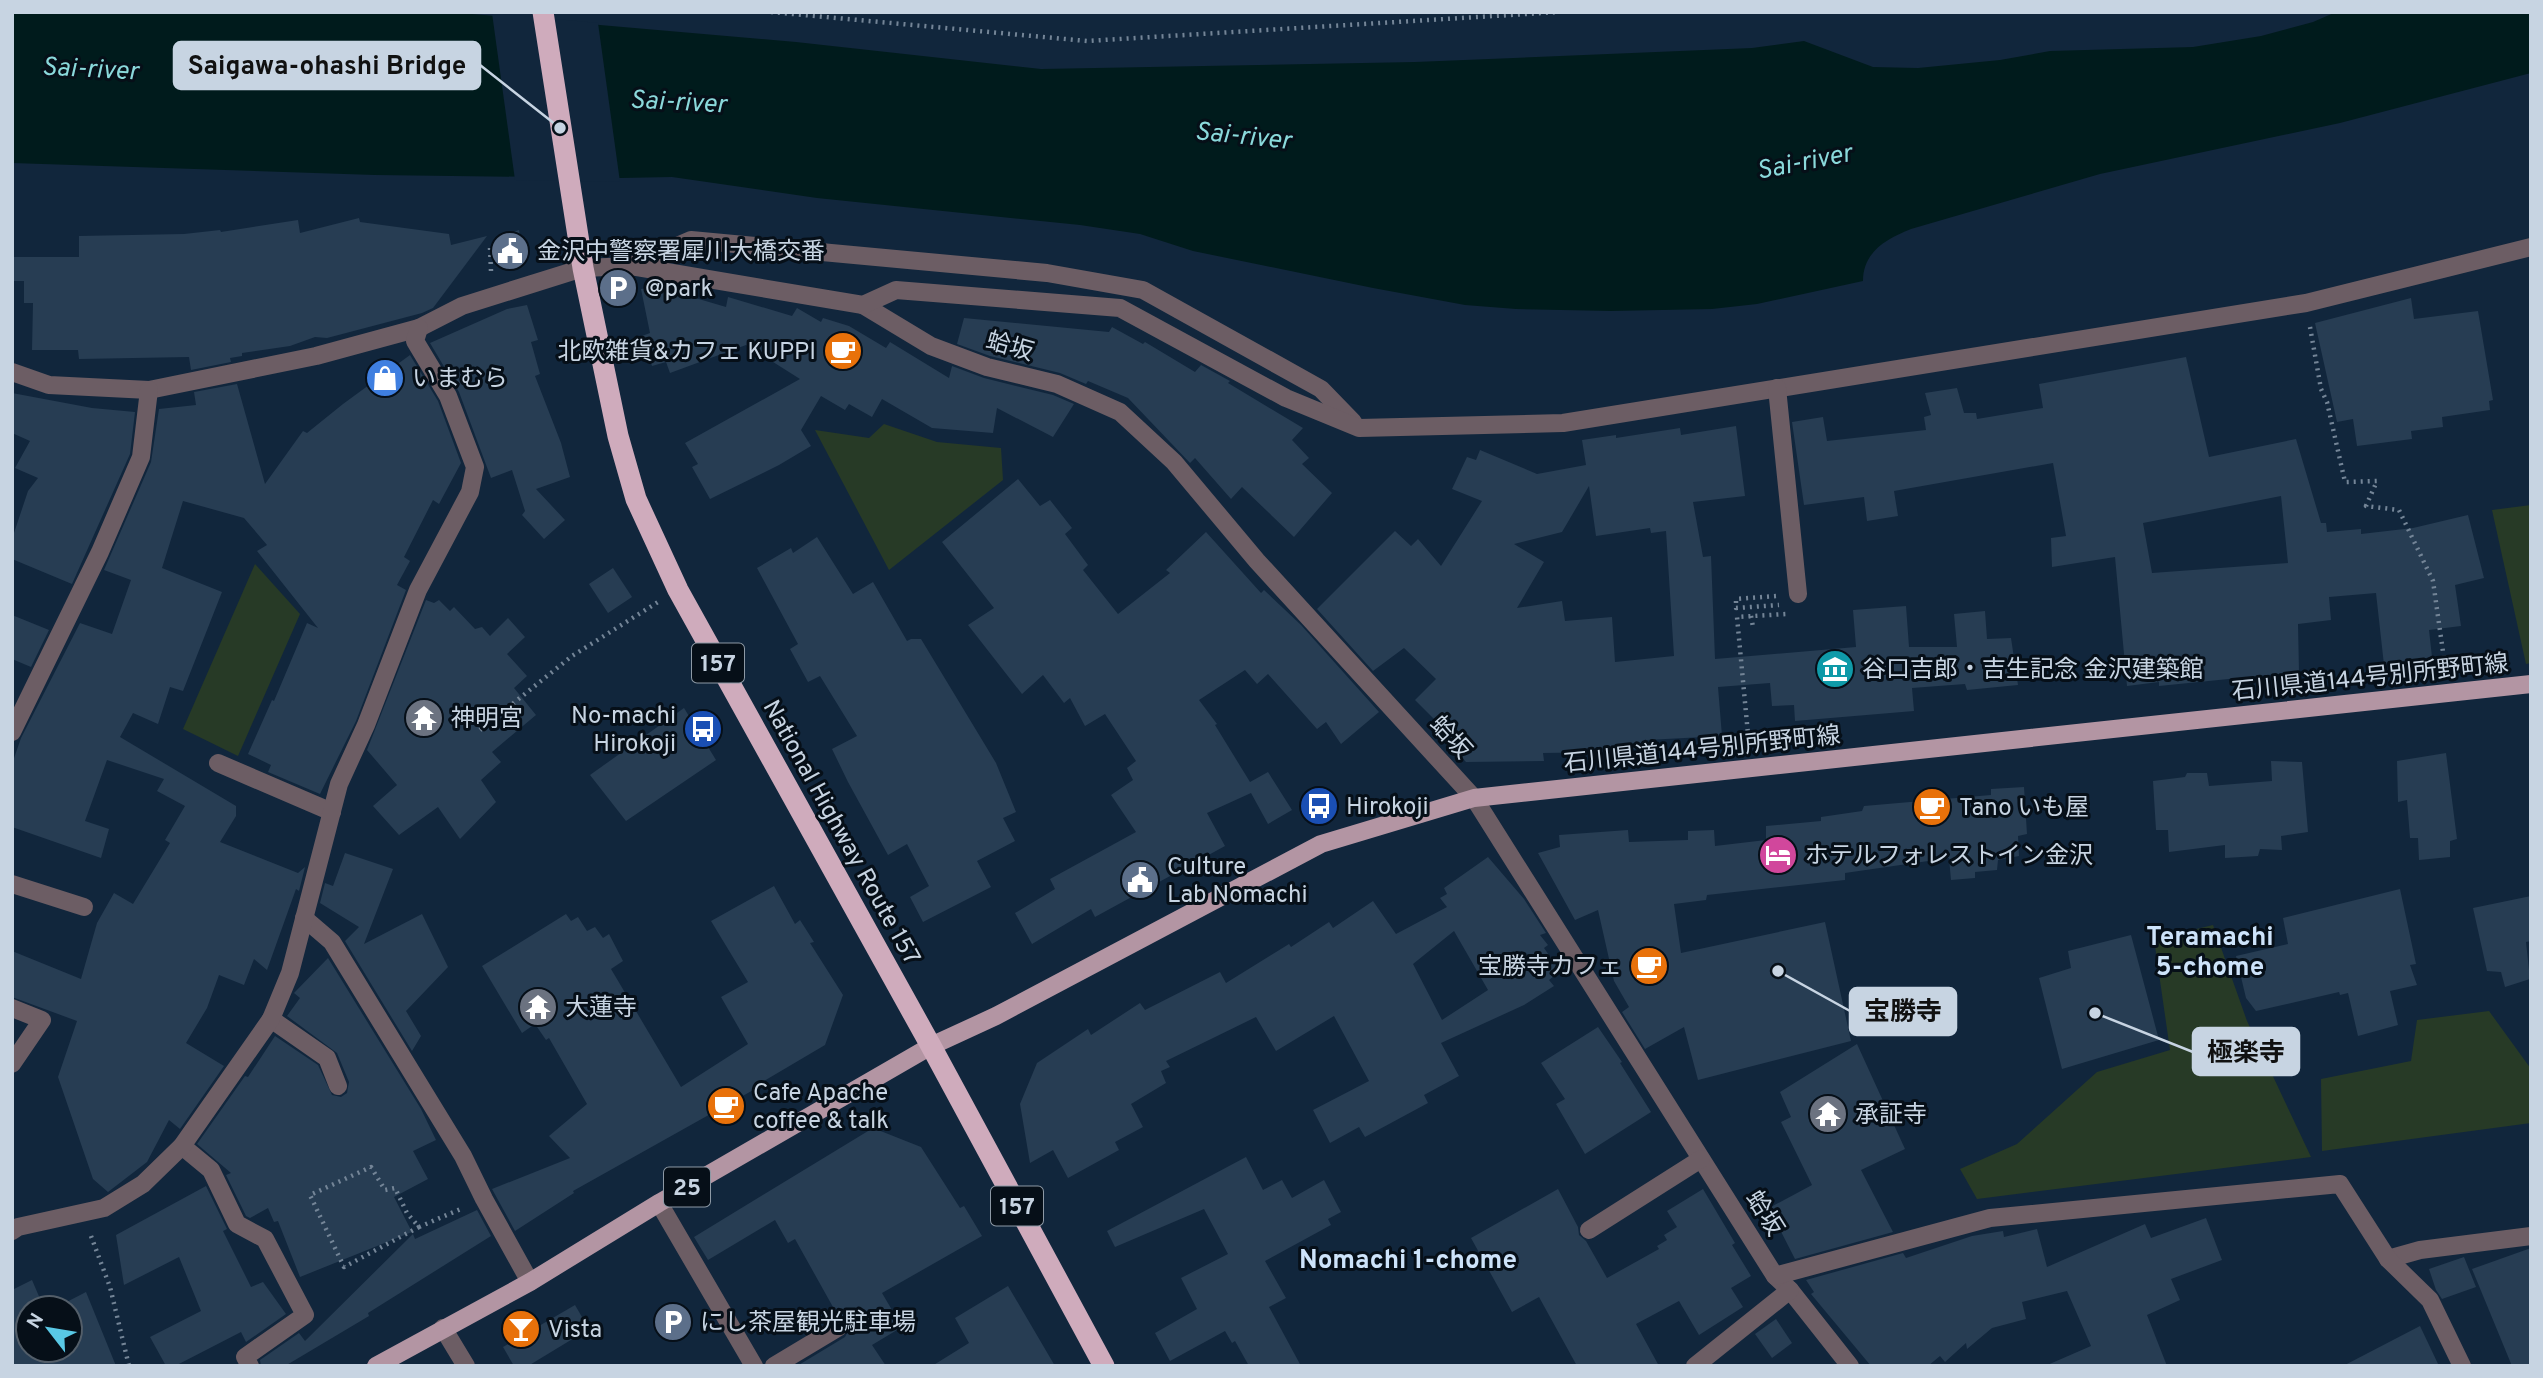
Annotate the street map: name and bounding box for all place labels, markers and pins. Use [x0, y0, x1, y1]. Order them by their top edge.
callout: Saigawa-ohashi Bridge [174, 42, 480, 89]
public building icon: 金沢中警察署犀川大橋交番 [489, 230, 531, 272]
place label: 金沢中警察署犀川大橋交番 [537, 238, 825, 268]
parking icon: @park [597, 267, 639, 309]
place label: @park [645, 275, 713, 305]
cafe icon: 北欧雑貨&カフェ KUPPI [822, 330, 864, 372]
place label: 北欧雑貨&カフェ KUPPI [557, 338, 816, 368]
shop icon: いまむら [364, 357, 406, 399]
place label: いまむら [412, 365, 508, 395]
museum icon: 谷口吉郎・吉生記念 金沢建築館 [1814, 648, 1856, 690]
place label: 谷口吉郎・吉生記念 金沢建築館 [1862, 656, 2204, 686]
temple icon: 神明宮 [403, 697, 445, 739]
place label: No-machi Hirokoji [571, 702, 676, 760]
place label: 神明宮 [451, 705, 523, 735]
bus stop icon: No-machi Hirokoji [682, 708, 724, 750]
bus stop icon: Hirokoji [1298, 785, 1340, 827]
cafe icon: Tano いも屋 [1911, 786, 1953, 828]
place label: Hirokoji [1346, 793, 1429, 823]
place label: Tano いも屋 [1959, 794, 2089, 824]
hotel icon: ホテルフォレストイン金沢 [1757, 834, 1799, 876]
place label: ホテルフォレストイン金沢 [1805, 842, 2093, 872]
place label: Culture Lab Nomachi [1167, 853, 1308, 911]
public building icon: Culture Lab Nomachi [1119, 859, 1161, 901]
cafe icon: 宝勝寺カフェ [1628, 945, 1670, 987]
place label: 宝勝寺カフェ [1478, 953, 1622, 983]
temple icon: 大蓮寺 [517, 986, 559, 1028]
callout: 宝勝寺 [1850, 988, 1956, 1035]
place label: 大蓮寺 [565, 994, 637, 1024]
callout: 極楽寺 [2193, 1028, 2299, 1075]
place label: Cafe Apache coffee & talk [753, 1079, 889, 1137]
cafe icon: Cafe Apache coffee & talk [705, 1085, 747, 1127]
temple icon: 承証寺 [1807, 1093, 1849, 1135]
place label: 承証寺 [1855, 1101, 1927, 1131]
parking icon: にし茶屋観光駐車場 [652, 1301, 694, 1343]
bar icon: Vista [500, 1308, 542, 1350]
place label: にし茶屋観光駐車場 [700, 1309, 916, 1339]
place label: Vista [548, 1316, 602, 1346]

